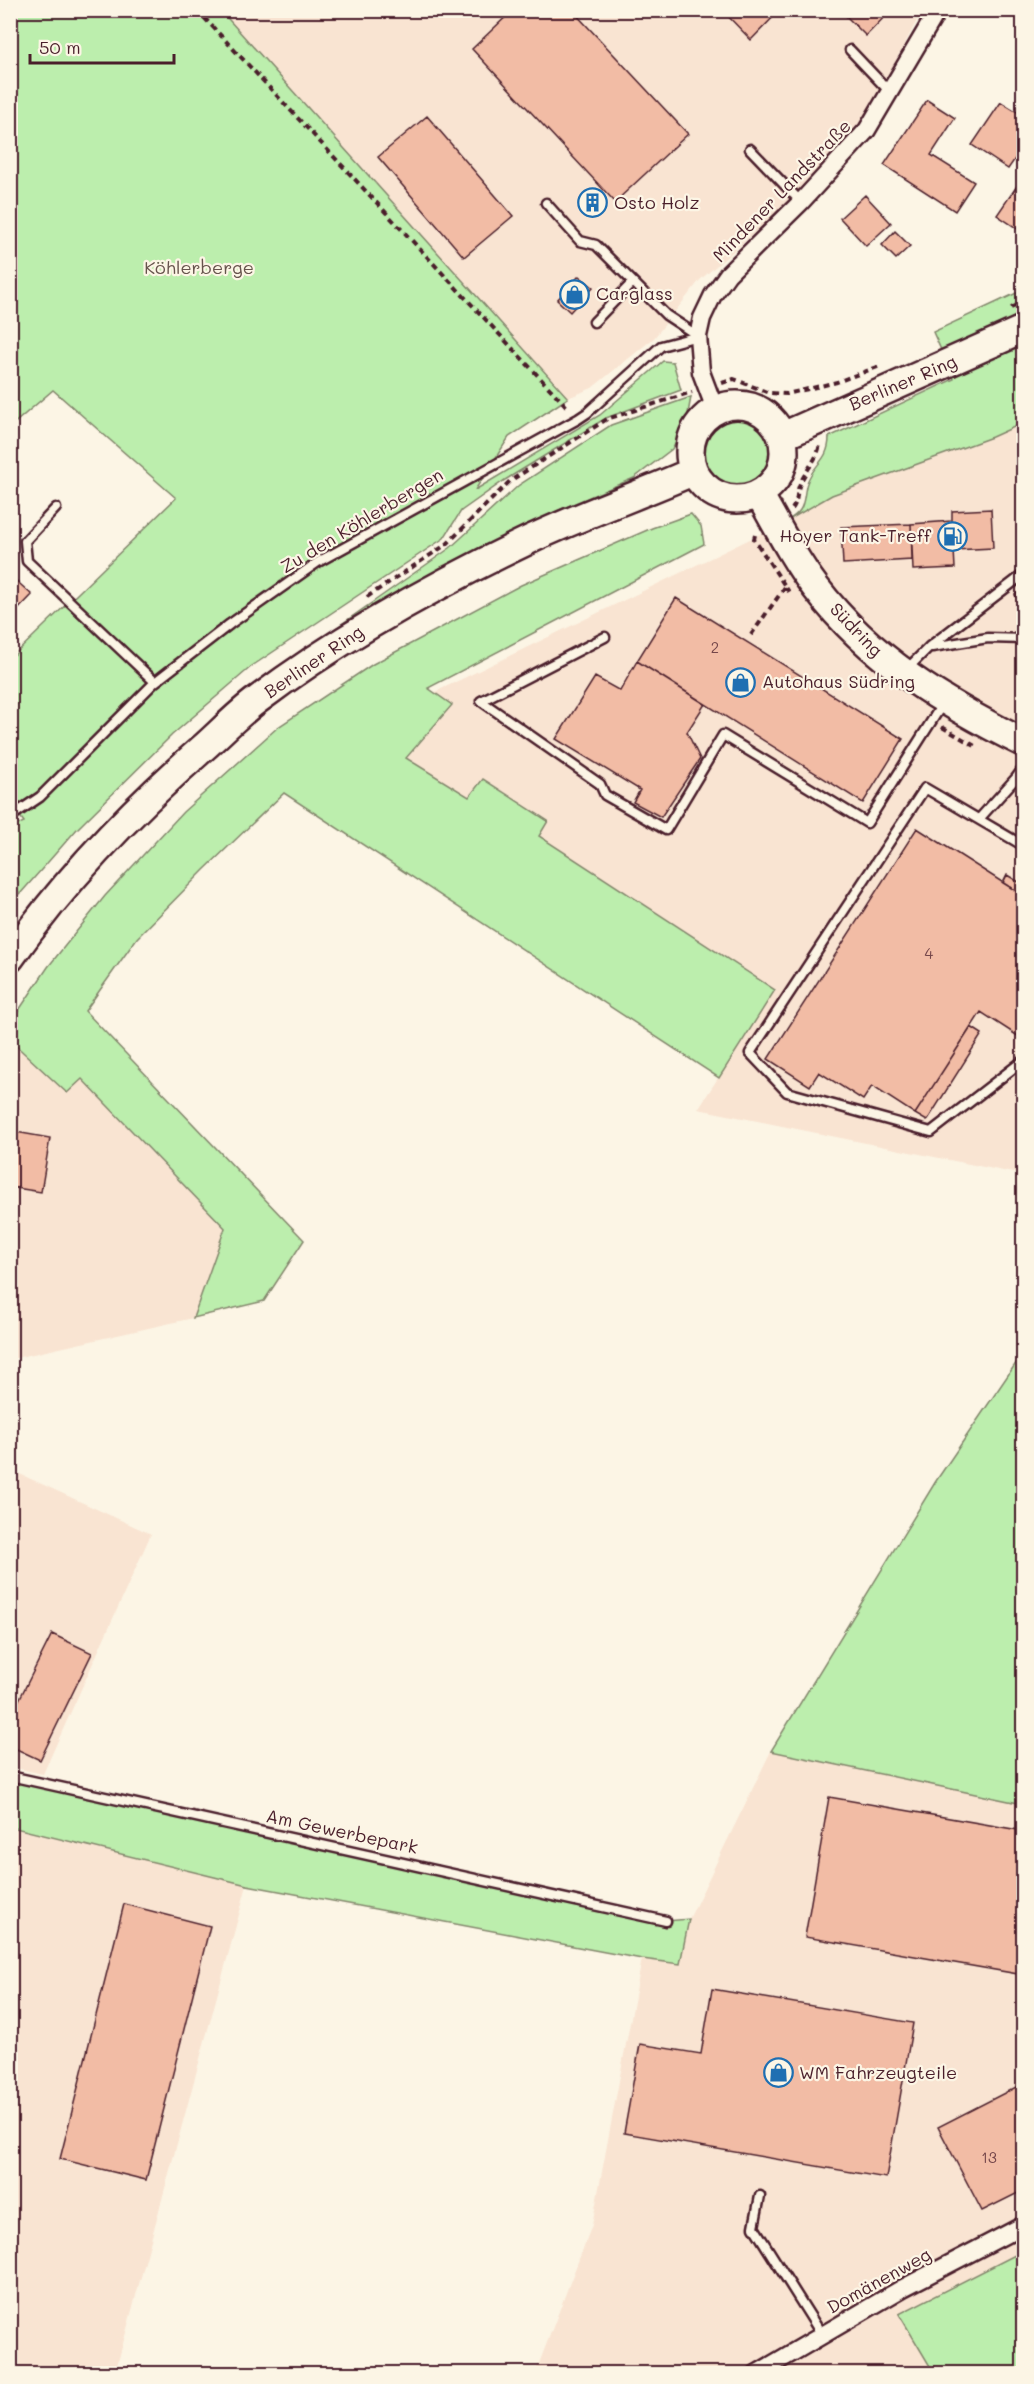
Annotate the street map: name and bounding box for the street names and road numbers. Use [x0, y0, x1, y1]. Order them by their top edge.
street label: Mindener Landstraße [707, 114, 856, 267]
street label: Berliner Ring [845, 349, 960, 416]
street label: Zu den Köhlerbergen [276, 462, 447, 578]
street label: Südring [825, 597, 888, 662]
street label: Berliner Ring [259, 619, 368, 703]
street label: Am Gewerbepark [264, 1803, 420, 1859]
street label: Domänenweg [822, 2242, 935, 2319]

